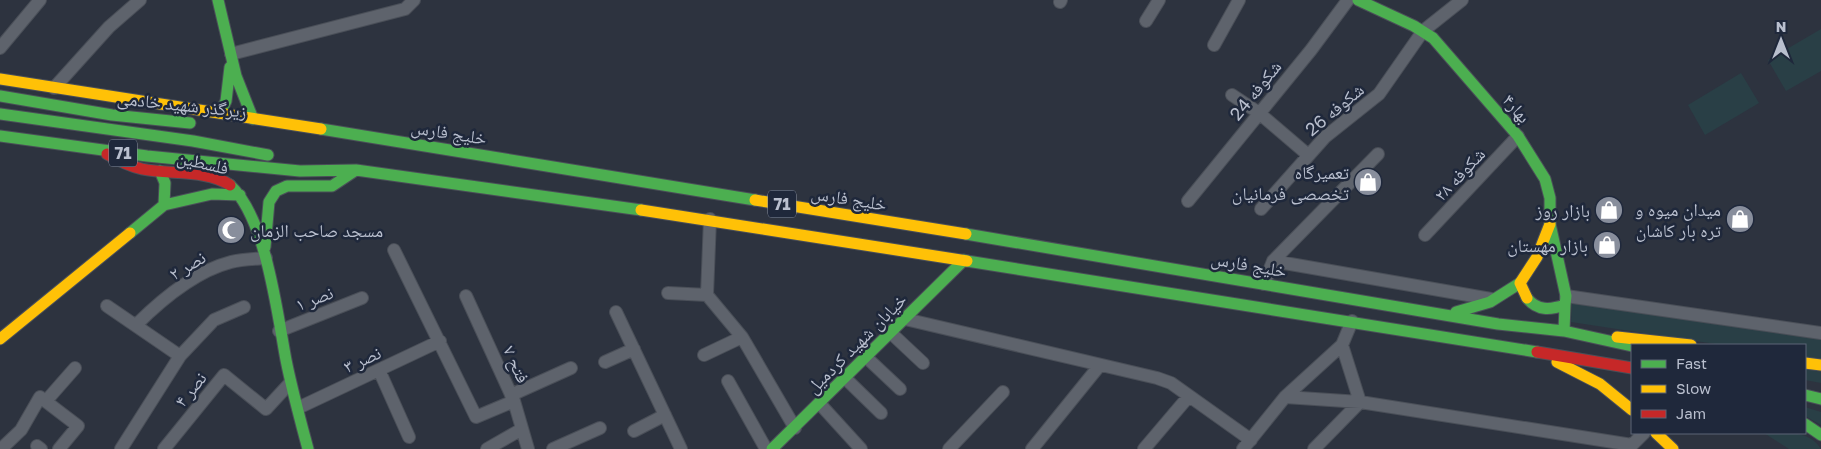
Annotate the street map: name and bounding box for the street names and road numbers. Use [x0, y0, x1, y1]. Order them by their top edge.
street label: شکوفه 24 [1224, 56, 1286, 124]
street label: شکوفه 26 [1300, 78, 1368, 140]
street label: زیرگذر شهید خادمی [116, 86, 248, 123]
street label: بهار۴ [1498, 89, 1536, 127]
street label: خلیج فارس [409, 115, 488, 151]
road number: 71 [109, 140, 137, 167]
street label: شکوفه ۲۸ [1429, 143, 1489, 205]
street label: فلسطین [175, 145, 231, 180]
street label: خلیج فارس [809, 181, 888, 217]
road number: 71 [768, 190, 796, 218]
street label: نصر ۲ [165, 246, 209, 284]
street label: خلیج فارس [1209, 247, 1288, 283]
street label: نصر ۱ [292, 281, 336, 315]
street label: خیابان شهید کردمیل [801, 288, 911, 398]
street label: نصر ۳ [340, 341, 384, 377]
street label: فتح ۷ [497, 342, 535, 387]
street label: نصر ۴ [169, 367, 211, 411]

